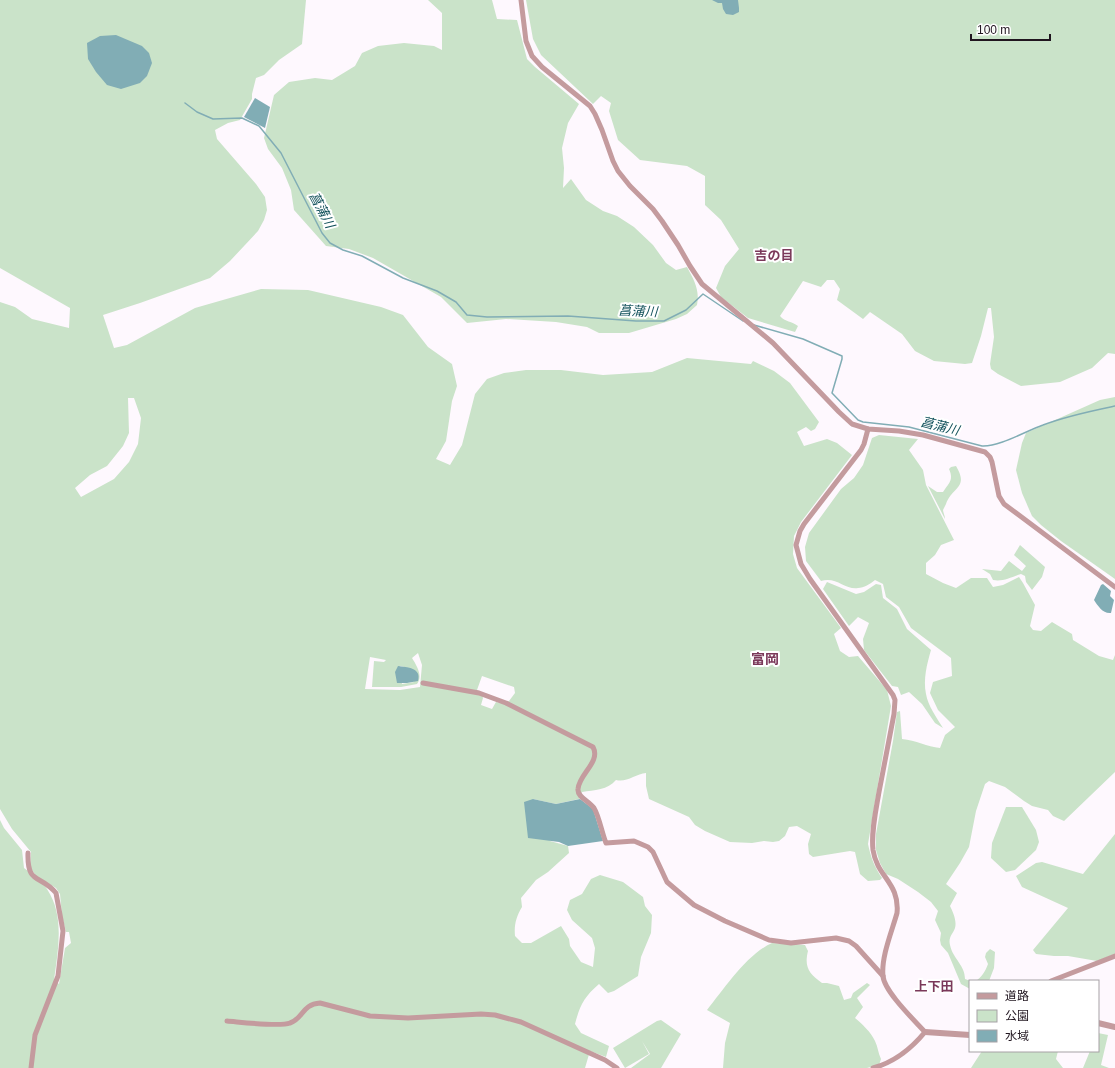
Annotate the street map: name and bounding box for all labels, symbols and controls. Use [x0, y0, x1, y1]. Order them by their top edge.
scale bar [971, 16, 1050, 42]
text: 100 m [977, 23, 1010, 37]
water label: 菖蒲川 [306, 189, 339, 232]
district label: 吉の目 [754, 248, 794, 263]
water label: 菖蒲川 [618, 302, 660, 320]
water label: 菖蒲川 [919, 414, 963, 438]
district label: 富岡 [751, 651, 779, 667]
district label: 上下田 [914, 979, 954, 994]
legend [969, 980, 1099, 1052]
text: 道路 [1005, 989, 1029, 1003]
text: 公園 [1005, 1009, 1029, 1023]
text: 水域 [1005, 1029, 1029, 1043]

